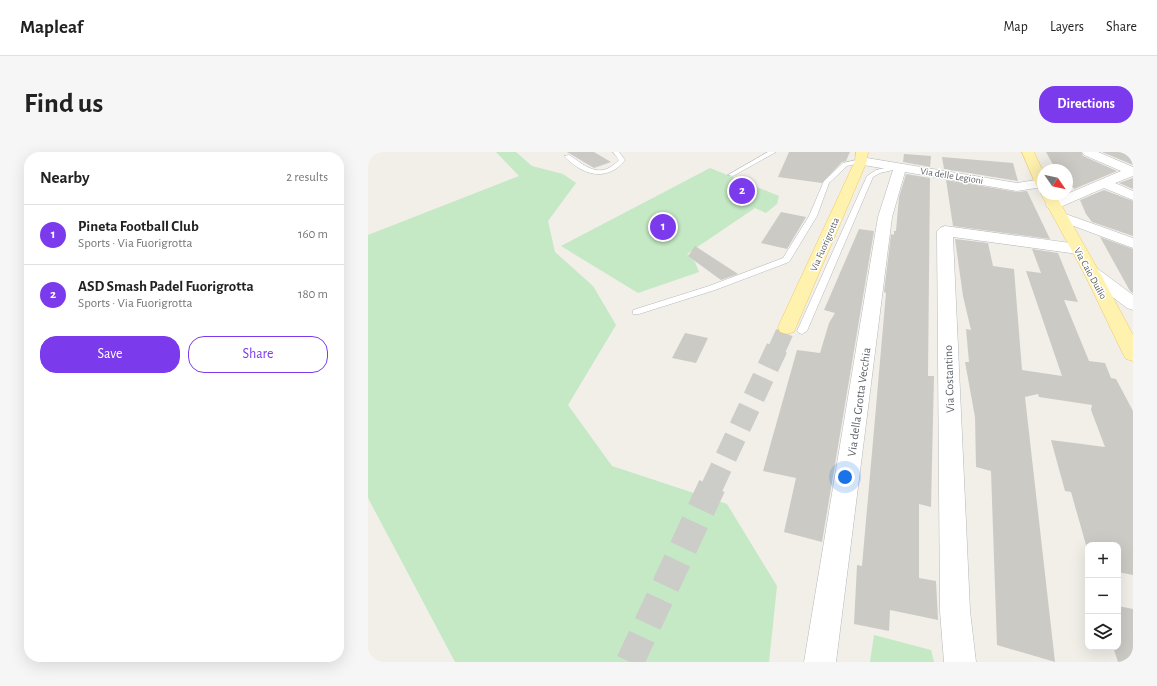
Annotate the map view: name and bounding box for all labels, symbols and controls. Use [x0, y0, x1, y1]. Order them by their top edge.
text: Mapleaf [20, 18, 83, 37]
text: Map [1003, 20, 1028, 34]
text: Layers [1050, 20, 1084, 34]
text: Share [1106, 20, 1137, 34]
button: Directions [1039, 86, 1133, 123]
text: Find us [24, 90, 103, 118]
north arrow [1037, 164, 1073, 200]
street label: Via delle Legioni [920, 166, 984, 186]
text: Nearby [40, 169, 90, 186]
text: 2 results [286, 171, 328, 184]
pin: 2 [729, 176, 755, 206]
pin: 1 [650, 212, 676, 242]
street label: Via Fuorigrotta [809, 216, 841, 273]
text: Pineta Football Club [78, 219, 199, 234]
text: 1 [51, 228, 55, 241]
text: 160 m [298, 228, 328, 241]
text: Sports · Via Fuorigrotta [78, 237, 193, 250]
street label: Via Caio Duilio [1072, 246, 1108, 301]
text: ASD Smash Padel Fuorigrotta [78, 279, 254, 294]
text: 2 [50, 288, 56, 301]
text: 180 m [298, 288, 328, 301]
text: Sports · Via Fuorigrotta [78, 297, 193, 310]
button: Save [40, 336, 180, 373]
button: Share [188, 336, 328, 373]
street label: Via Costantino [942, 345, 956, 413]
street label: Via della Grotta Vecchia [845, 346, 873, 457]
your location [835, 467, 855, 487]
map controls [1085, 542, 1121, 650]
button: + [1085, 542, 1121, 578]
button: − [1085, 578, 1121, 614]
button: layers [1085, 614, 1121, 650]

